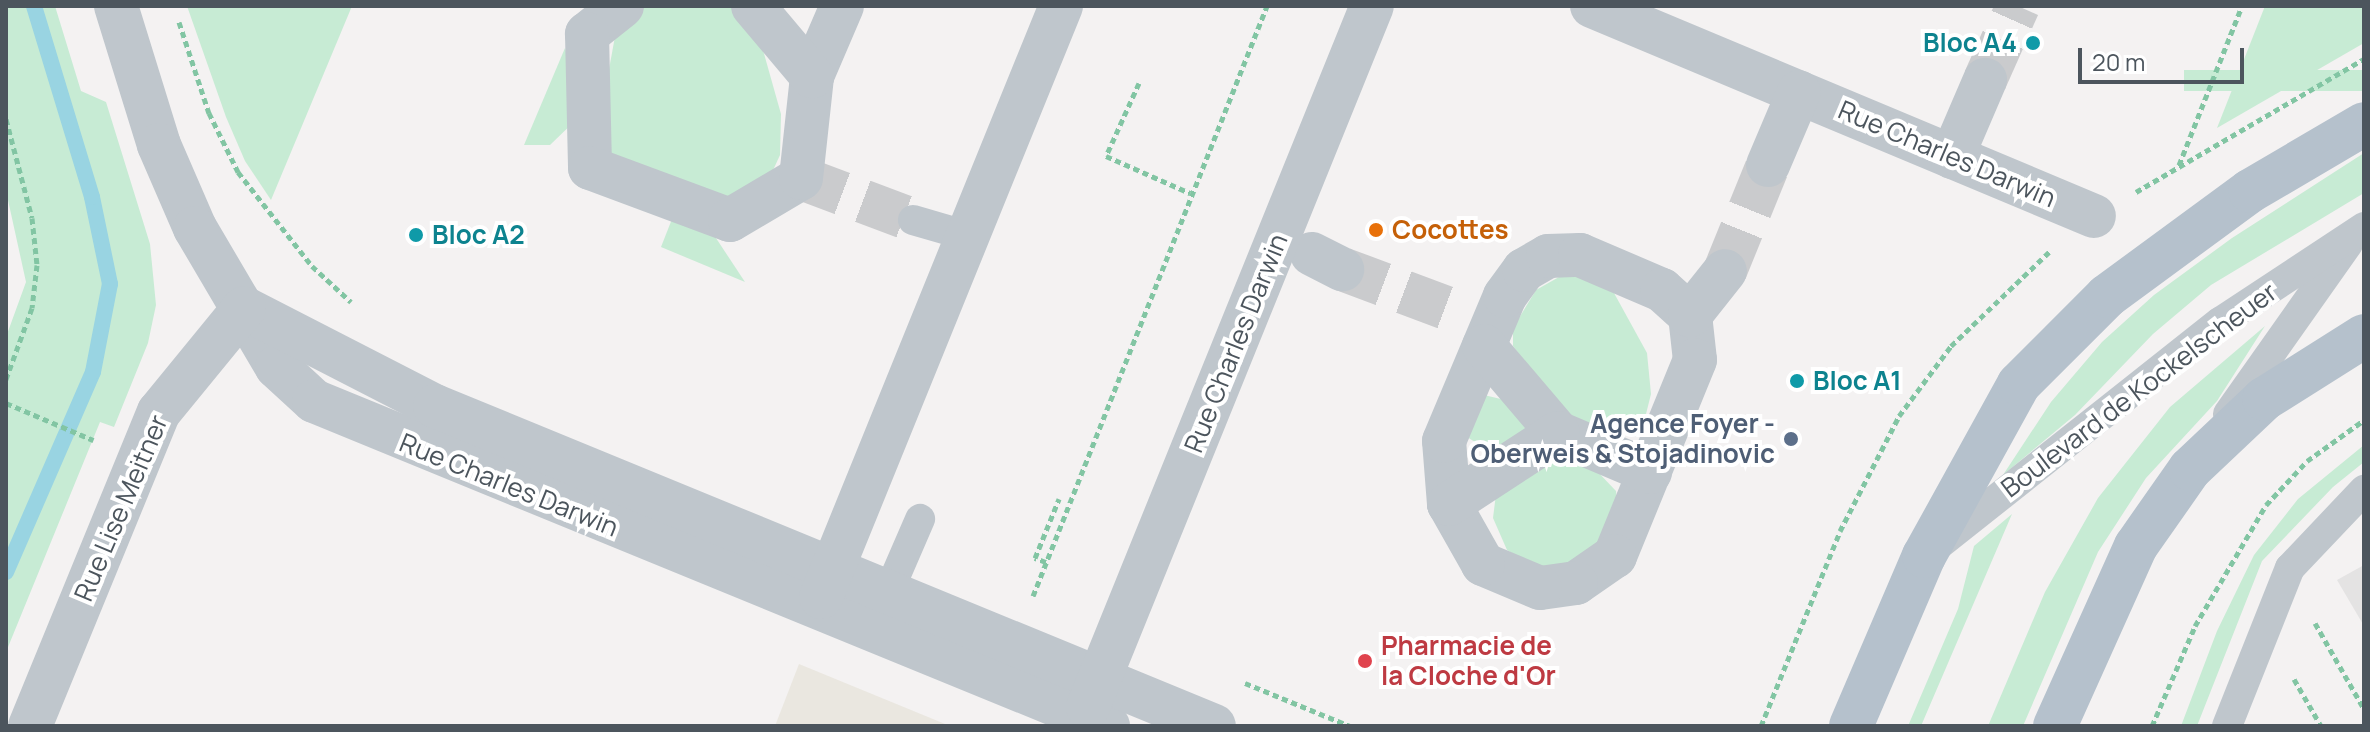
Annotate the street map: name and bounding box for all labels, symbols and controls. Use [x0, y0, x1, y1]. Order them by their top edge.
place label: Bloc A4 [1923, 27, 2017, 59]
scale bar [2082, 32, 2248, 82]
marker: Bloc A4 [2024, 34, 2042, 52]
text: 20 m [2092, 45, 2145, 78]
street label: Rue Charles Darwin [1834, 94, 2060, 214]
place label: Cocottes [1392, 214, 1509, 246]
place label: Bloc A2 [432, 219, 525, 251]
marker: Cocottes [1367, 221, 1385, 239]
marker: Bloc A2 [407, 226, 425, 244]
street label: Rue Charles Darwin [1178, 229, 1294, 457]
street label: Boulevard de Kockelscheuer [1995, 276, 2283, 504]
place label: Bloc A1 [1813, 365, 1902, 397]
marker: Bloc A1 [1788, 372, 1806, 390]
place label: Agence Foyer - Oberweis & Stojadinovic [1471, 408, 1775, 470]
street label: Rue Lise Meitner [68, 410, 174, 606]
street label: Rue Charles Darwin [395, 427, 623, 543]
marker: Agence Foyer - Oberweis & Stojadinovic [1782, 430, 1800, 448]
place label: Pharmacie de la Cloche d'Or [1381, 630, 1556, 692]
marker: Pharmacie de la Cloche d'Or [1356, 652, 1374, 670]

